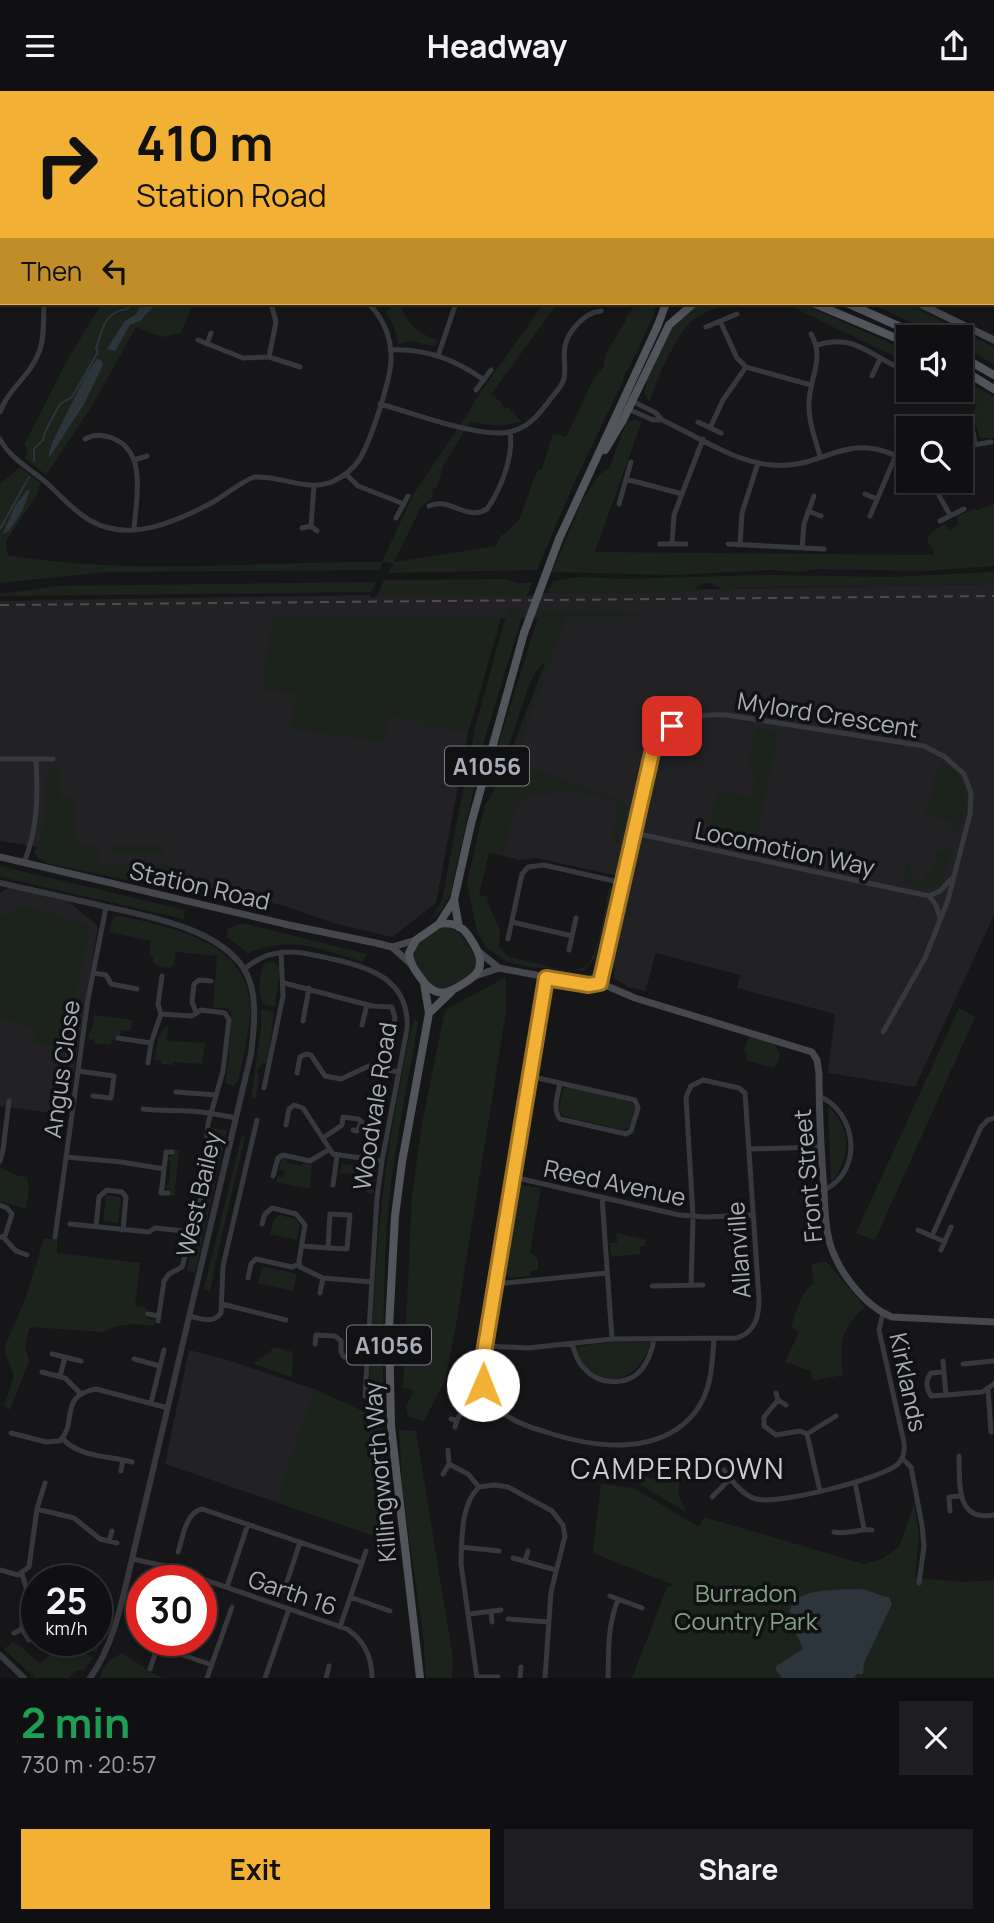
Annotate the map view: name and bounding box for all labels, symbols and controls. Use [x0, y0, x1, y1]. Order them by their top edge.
text: Headway [427, 24, 567, 68]
icon: menu [21, 27, 59, 65]
icon: share [935, 27, 973, 65]
text: 410 m [136, 109, 273, 176]
icon: right [21, 119, 112, 210]
text: Station Road [136, 173, 327, 217]
icon: left [96, 252, 134, 290]
text: Then [21, 253, 82, 289]
map controls [896, 325, 973, 493]
button: sound [896, 325, 973, 402]
button: search [896, 416, 973, 493]
street label: Mylord Crescent [735, 683, 921, 745]
pin [642, 696, 702, 756]
icon: arrive [653, 707, 691, 745]
road number: A1056 [445, 747, 529, 785]
street label: Locomotion Way [692, 813, 878, 883]
street label: Station Road [127, 853, 273, 917]
street label: Angus Close [35, 998, 87, 1140]
street label: Woodvale Road [344, 1020, 404, 1192]
street label: Front Street [785, 1108, 829, 1244]
street label: West Bailey [168, 1128, 229, 1260]
street label: Reed Avenue [541, 1151, 689, 1213]
street label: Allanville [718, 1200, 758, 1300]
road number: A1056 [347, 1325, 431, 1365]
street label: Kirklands [882, 1329, 936, 1435]
position arrow [446, 1348, 520, 1422]
street label: Killingworth Way [355, 1380, 403, 1564]
district label: CAMPERDOWN [571, 1449, 785, 1487]
street label: Garth 16 [244, 1561, 342, 1623]
speed limit sign: 30 [126, 1565, 217, 1656]
park label: Burradon Country Park [674, 1576, 819, 1637]
text: 25 [46, 1577, 87, 1625]
text: km/h [46, 1616, 87, 1640]
text: 2 min [21, 1693, 130, 1751]
button: close [899, 1701, 973, 1775]
text: 730 m · 20:57 [21, 1748, 157, 1780]
button: Exit [21, 1829, 490, 1909]
button: Share [504, 1829, 973, 1909]

